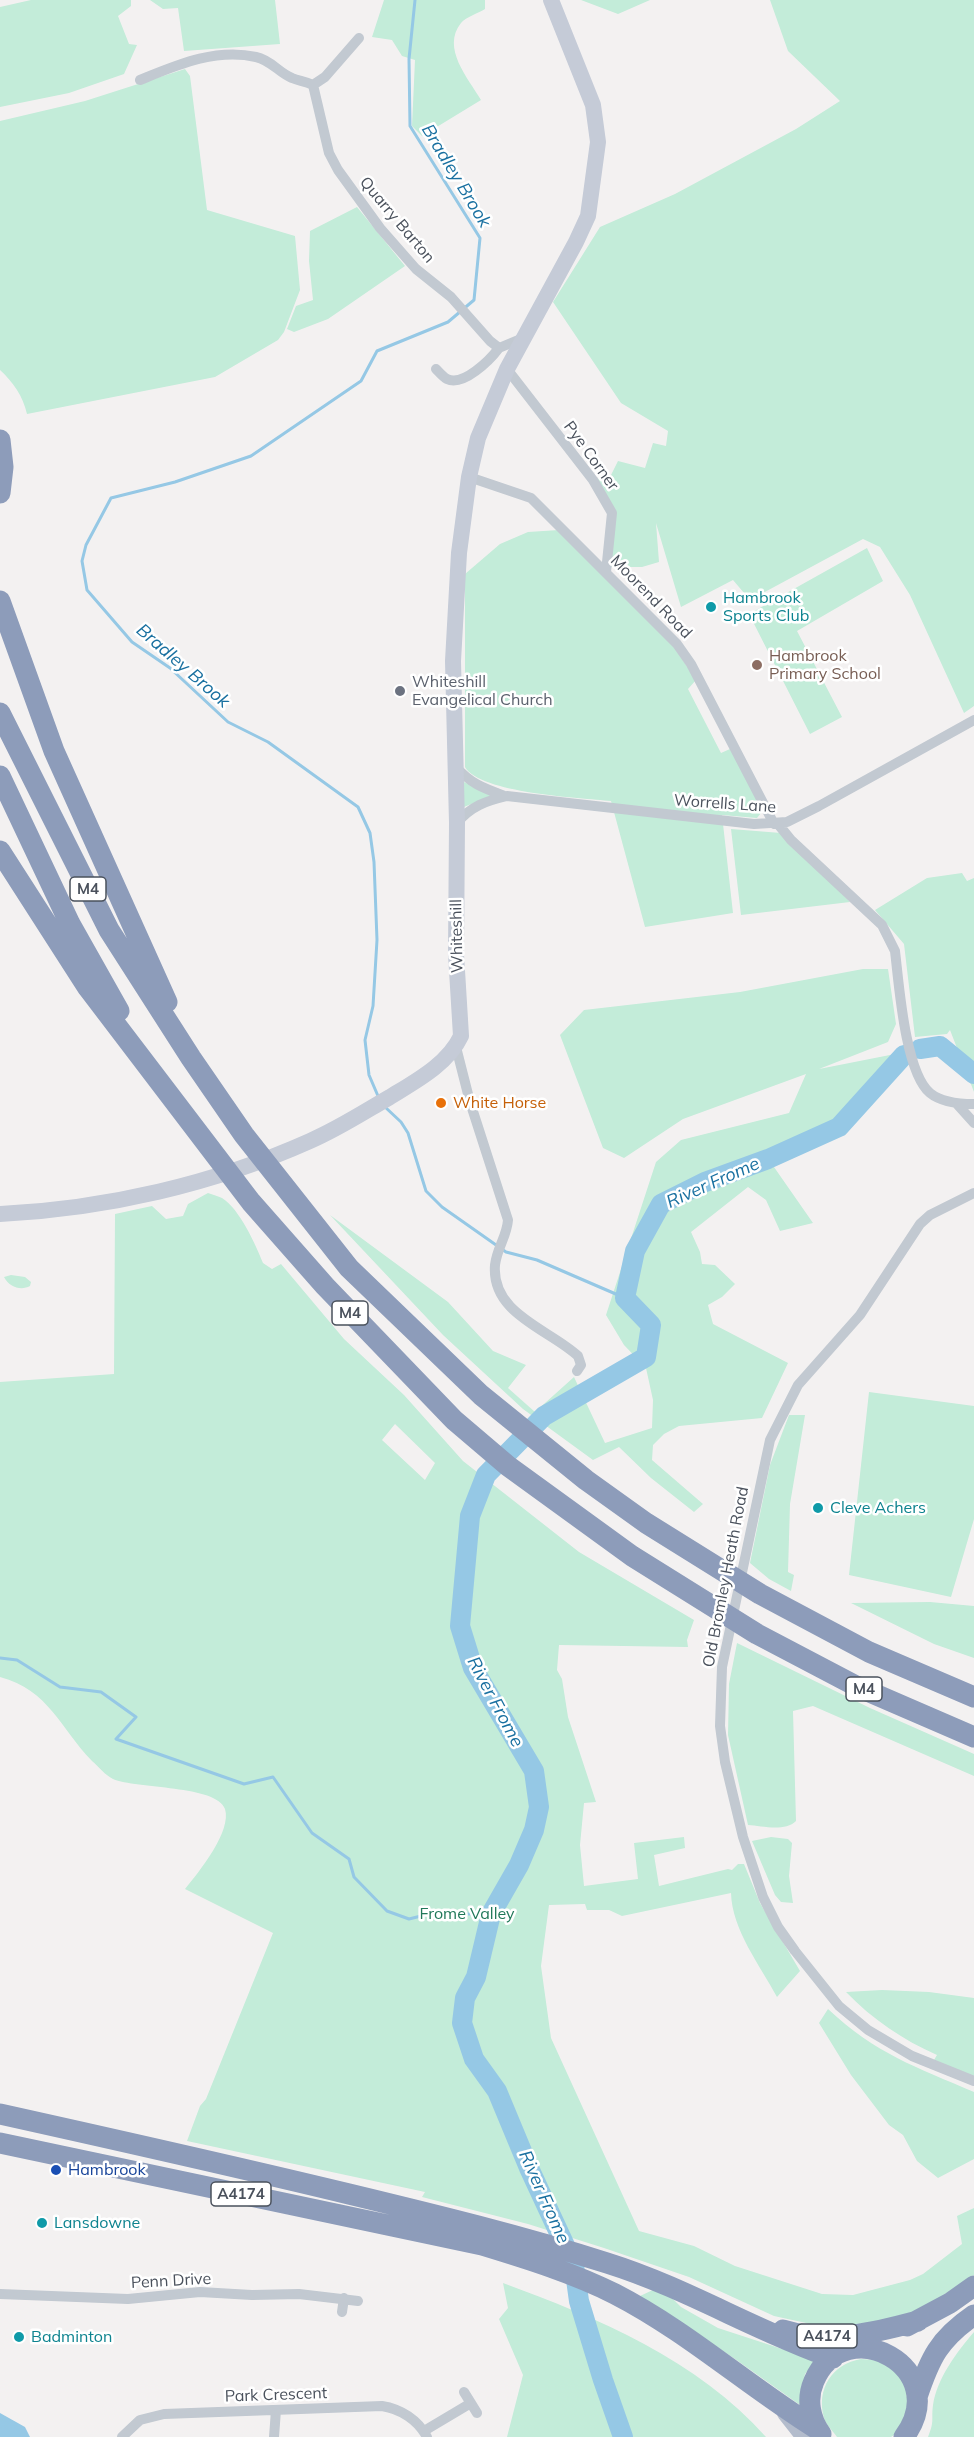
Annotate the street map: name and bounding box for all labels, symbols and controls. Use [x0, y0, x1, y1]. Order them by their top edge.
water label: Bradley Brook [417, 120, 495, 232]
street label: Quarry Barton [355, 173, 439, 267]
street label: Pye Corner [559, 418, 623, 494]
street label: Moorend Road [606, 551, 696, 643]
place label: Hambrook Sports Club [723, 588, 809, 626]
marker: Hambrook Sports Club [704, 600, 718, 614]
water label: Bradley Brook [132, 619, 234, 713]
place label: Hambrook Primary School [769, 646, 881, 684]
marker: Hambrook Primary School [750, 658, 764, 672]
place label: Whiteshill Evangelical Church [412, 672, 553, 710]
marker: Whiteshill Evangelical Church [393, 684, 407, 698]
street label: Worrells Lane [673, 791, 777, 817]
road number: M4 [70, 877, 106, 901]
street label: Whiteshill [447, 899, 467, 973]
place label: White Horse [453, 1093, 546, 1113]
marker: White Horse [434, 1096, 448, 1110]
water label: River Frome [663, 1153, 763, 1213]
road number: M4 [332, 1301, 368, 1325]
street label: Old Bromley Heath Road [699, 1485, 753, 1669]
place label: Cleve Achers [830, 1498, 926, 1518]
marker: Cleve Achers [811, 1501, 825, 1515]
water label: River Frome [462, 1653, 528, 1751]
road number: M4 [846, 1677, 882, 1701]
park label: Frome Valley [419, 1904, 515, 1924]
water label: River Frome [514, 2147, 574, 2247]
place label: Hambrook [68, 2160, 146, 2180]
marker: Hambrook [49, 2163, 63, 2177]
road number: A4174 [211, 2182, 271, 2206]
place label: Lansdowne [54, 2213, 140, 2233]
marker: Lansdowne [35, 2216, 49, 2230]
street label: Penn Drive [130, 2269, 212, 2293]
road number: A4174 [797, 2324, 857, 2348]
place label: Badminton [31, 2327, 112, 2347]
marker: Badminton [12, 2330, 26, 2344]
street label: Park Crescent [224, 2384, 328, 2406]

